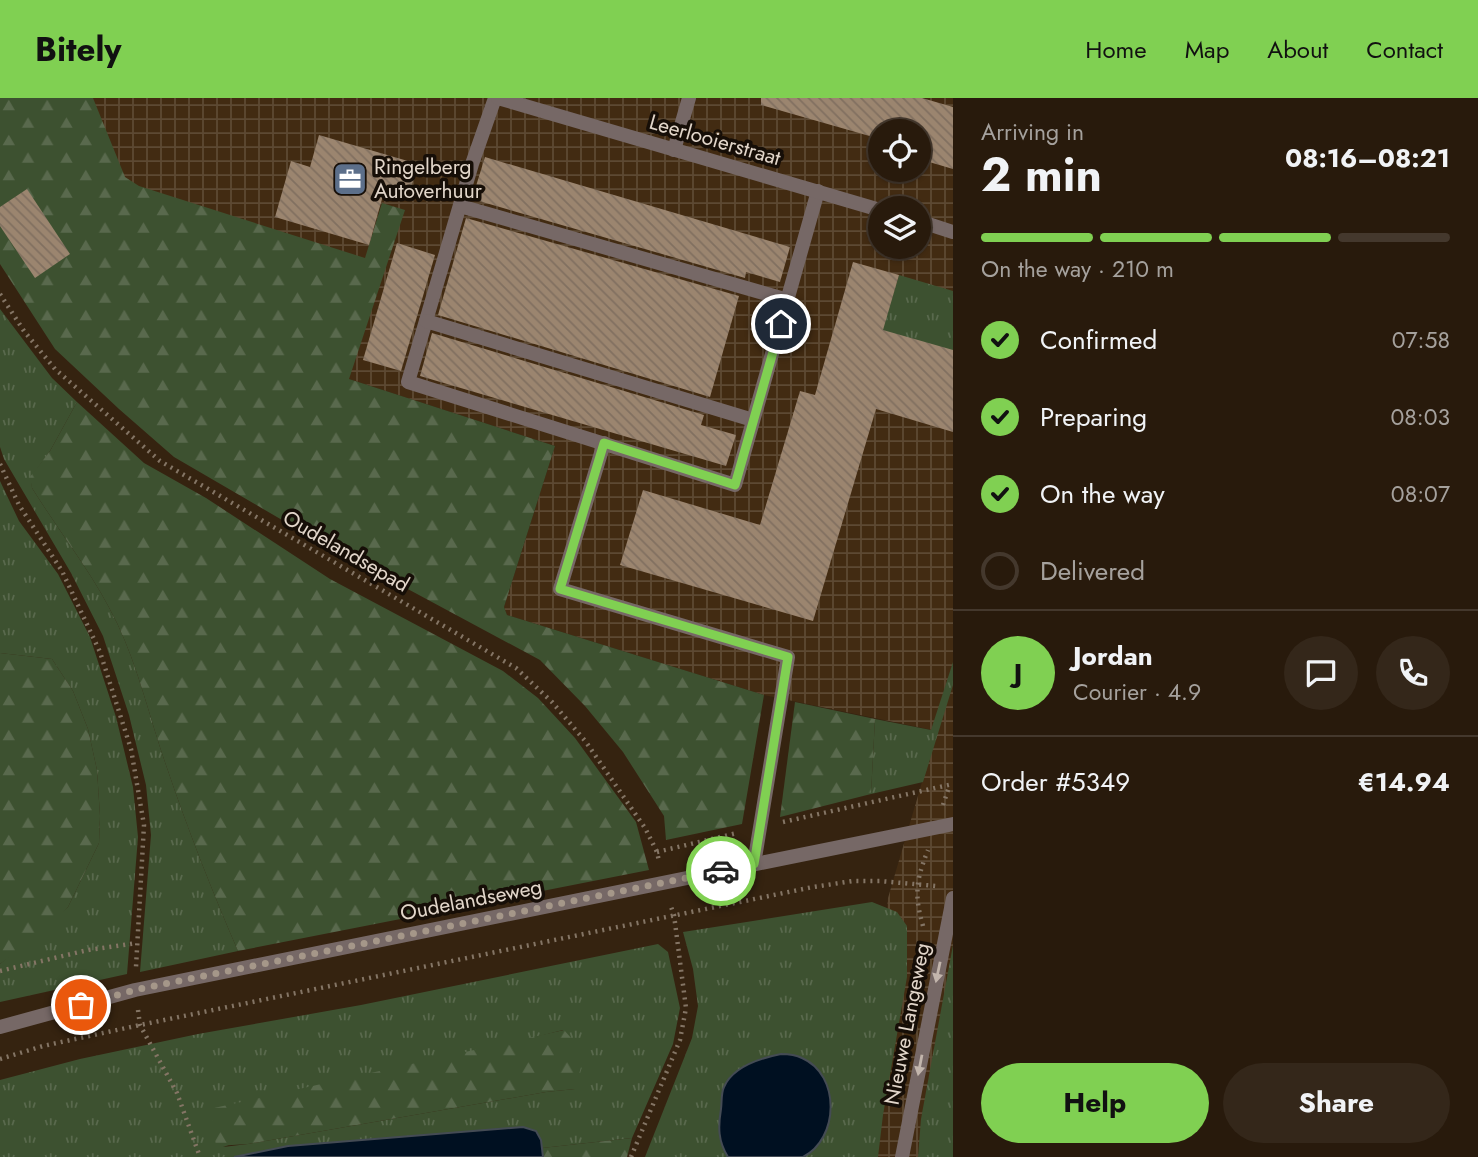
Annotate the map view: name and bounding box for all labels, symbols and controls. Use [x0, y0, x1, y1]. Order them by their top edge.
text: Bitely [35, 26, 122, 73]
text: Home [1085, 32, 1147, 67]
text: Map [1185, 32, 1229, 67]
text: About [1267, 32, 1328, 67]
text: Contact [1366, 32, 1443, 67]
street label: Leerlooierstraat [646, 107, 784, 173]
text: Arriving in [981, 115, 1084, 149]
map controls [868, 119, 931, 259]
button: locate [868, 119, 931, 182]
text: 08:16–08:21 [1285, 139, 1450, 177]
text: 2 min [981, 142, 1102, 208]
place label: Ringelberg Autoverhuur [374, 152, 483, 206]
office icon: Ringelberg Autoverhuur [331, 160, 369, 198]
button: layers [868, 196, 931, 259]
text: On the way · 210 m [981, 252, 1174, 286]
pin [751, 294, 811, 354]
icon: home [762, 305, 800, 343]
icon: check [981, 321, 1019, 359]
text: Confirmed [1040, 321, 1157, 359]
text: 07:58 [1392, 323, 1450, 357]
icon: check [981, 398, 1019, 436]
text: Preparing [1040, 398, 1147, 436]
text: 08:03 [1390, 400, 1450, 434]
icon: check [981, 475, 1019, 513]
text: On the way [1040, 475, 1165, 513]
text: 08:07 [1391, 477, 1450, 511]
street label: Oudelandsepad [277, 503, 415, 599]
text: Delivered [1040, 552, 1145, 590]
button: chat [1284, 636, 1358, 710]
button: phone [1376, 636, 1450, 710]
text: Jordan [1073, 637, 1153, 675]
text: J [1014, 654, 1022, 692]
text: Courier · 4.9 [1073, 675, 1201, 709]
text: Order #5349 [981, 763, 1130, 801]
text: €14.94 [1358, 763, 1450, 801]
courier [686, 836, 756, 906]
icon: car [702, 852, 740, 890]
street label: Oudelandseweg [397, 872, 545, 928]
street label: Nieuwe Langeweg [877, 940, 937, 1108]
one-way arrow [932, 961, 943, 983]
pin [51, 975, 111, 1035]
icon: bag [62, 986, 100, 1024]
one-way arrow [914, 1054, 925, 1076]
button: Help [981, 1063, 1209, 1143]
button: Share [1223, 1063, 1450, 1143]

